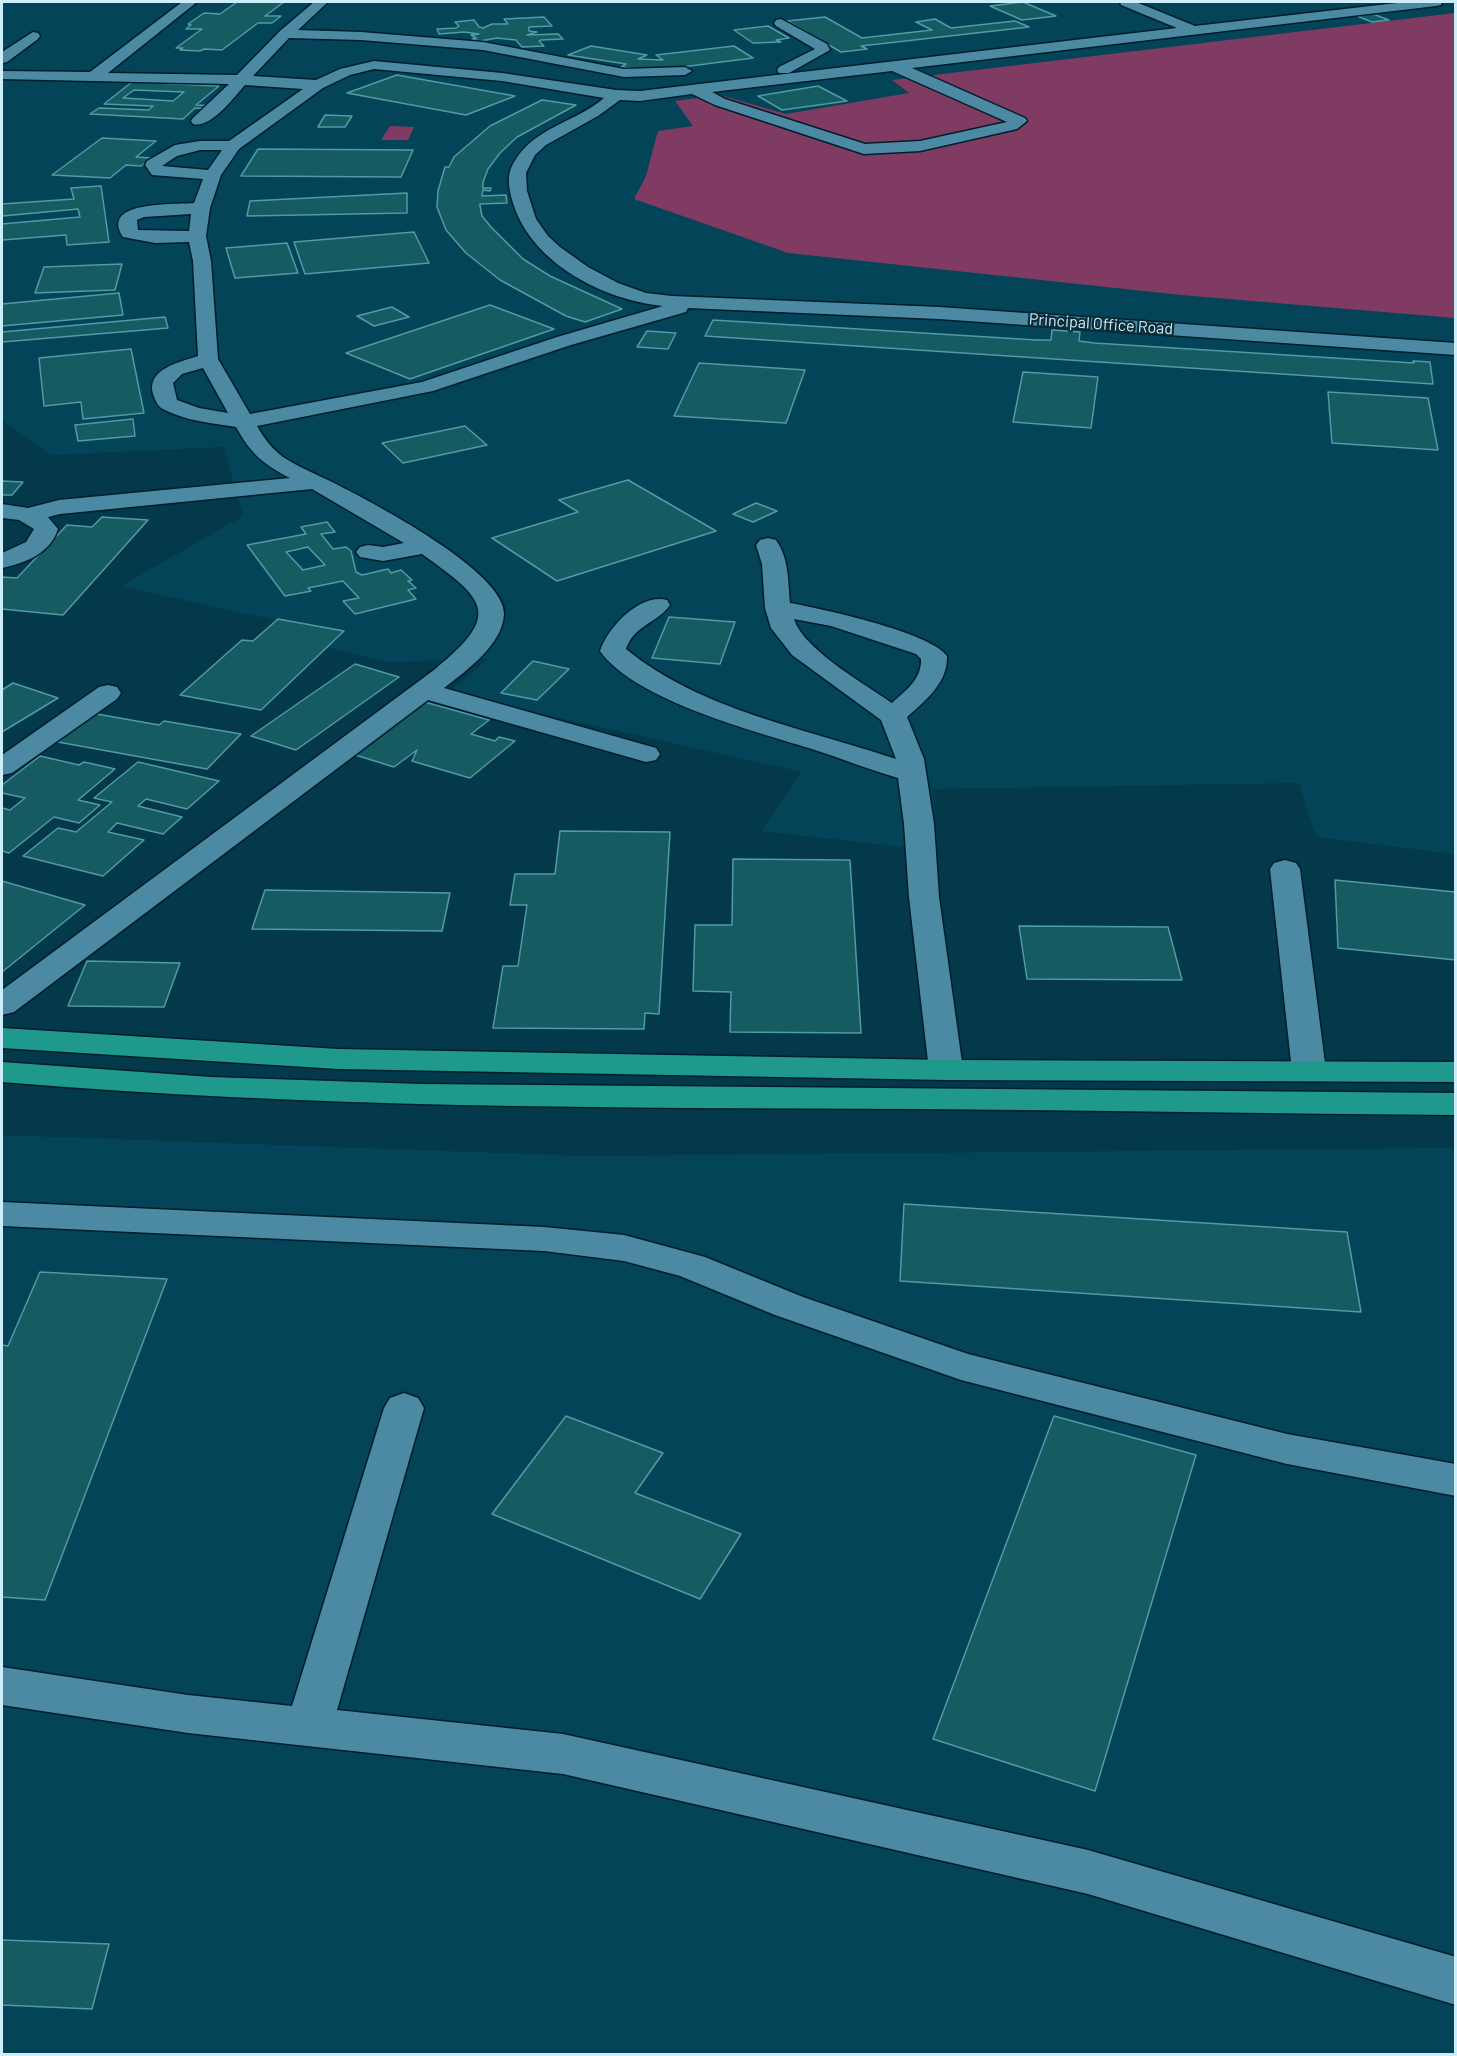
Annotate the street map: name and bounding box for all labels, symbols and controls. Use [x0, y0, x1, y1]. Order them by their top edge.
street label: Principal Office Road [1028, 309, 1174, 339]

